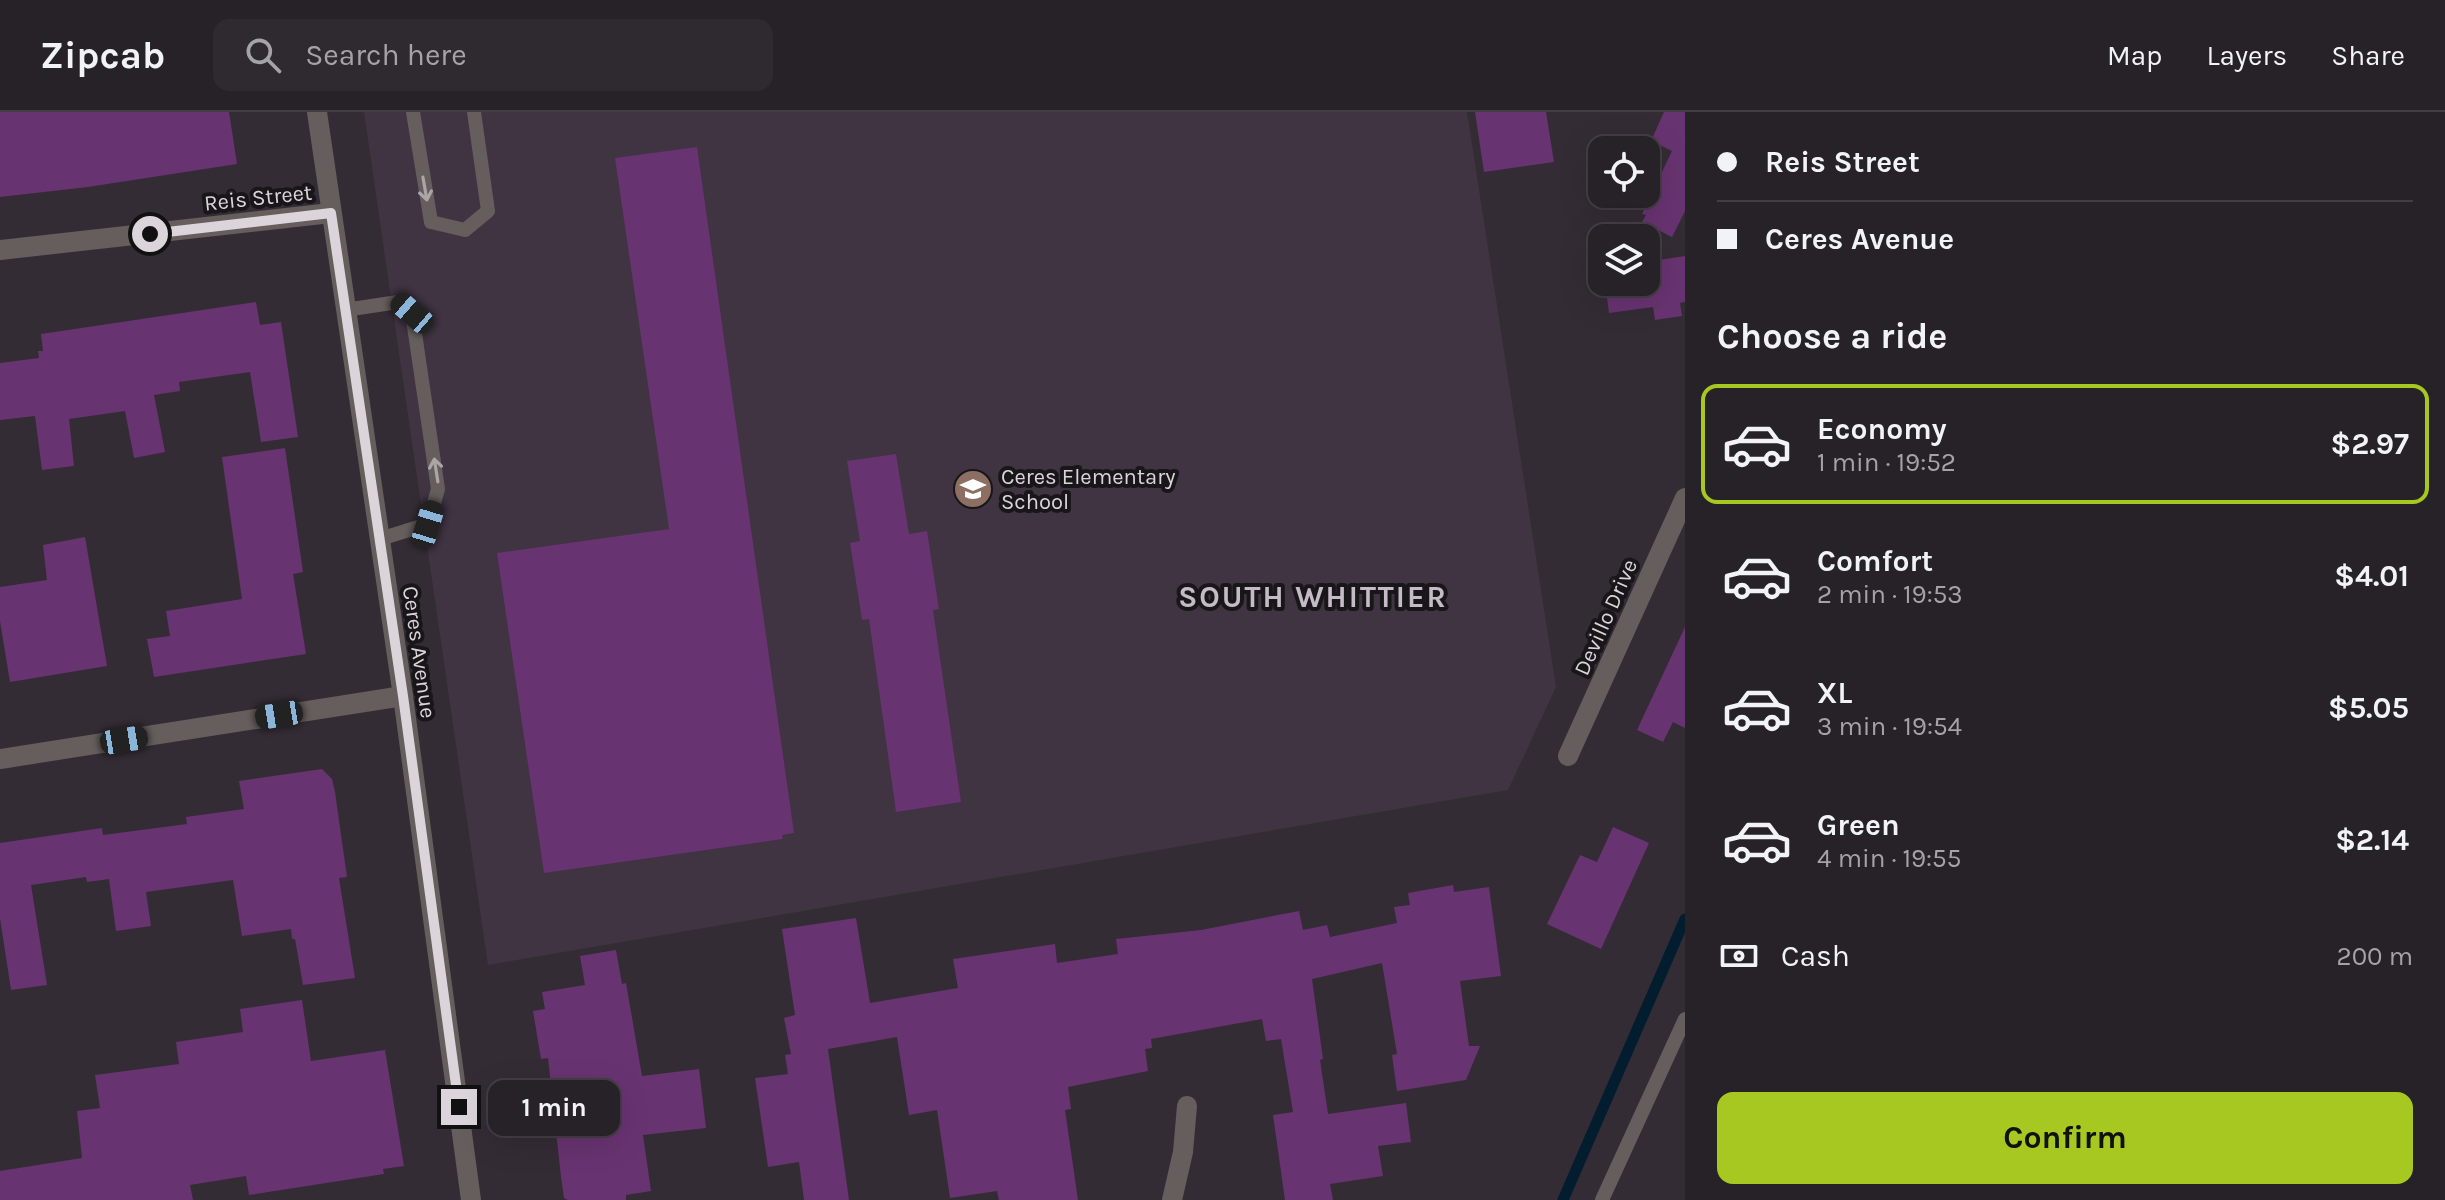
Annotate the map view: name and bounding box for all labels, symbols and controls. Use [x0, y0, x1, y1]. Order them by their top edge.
search box [213, 19, 773, 91]
text: Zipcab [40, 33, 165, 78]
icon: search [241, 33, 285, 77]
text: Search here [305, 37, 467, 73]
text: Map [2107, 39, 2162, 72]
text: Layers [2206, 39, 2287, 72]
text: Share [2331, 39, 2405, 72]
map controls [1588, 136, 1660, 296]
button: locate [1588, 136, 1660, 208]
text: Reis Street [1765, 144, 1920, 180]
one-way arrow [418, 176, 433, 201]
street label: Reis Street [203, 179, 313, 217]
route start [132, 216, 168, 252]
text: Ceres Avenue [1765, 221, 1954, 257]
button: layers [1588, 224, 1660, 296]
car [386, 288, 438, 338]
text: Choose a ride [1717, 315, 1947, 357]
icon: car [1721, 408, 1793, 480]
text: Economy [1817, 411, 1947, 447]
text: $2.97 [2331, 426, 2409, 462]
text: 1 min · 19:52 [1817, 447, 1956, 478]
one-way arrow [427, 458, 442, 483]
place label: Ceres Elementary School [1001, 464, 1175, 515]
school or university icon: Ceres Elementary School [952, 468, 994, 510]
car [410, 498, 446, 550]
icon: car [1721, 540, 1793, 612]
text: Comfort [1817, 543, 1933, 579]
street label: Devillo Drive [1569, 555, 1643, 680]
text: $4.01 [2334, 558, 2409, 594]
district label: SOUTH WHITTIER [1178, 579, 1448, 615]
text: 2 min · 19:53 [1817, 579, 1963, 610]
street label: Ceres Avenue [397, 584, 441, 720]
icon: car [1721, 672, 1793, 744]
text: XL [1817, 675, 1852, 711]
text: $5.05 [2328, 690, 2409, 726]
car [253, 699, 305, 731]
text: 3 min · 19:54 [1817, 711, 1962, 742]
car [98, 724, 150, 756]
icon: car [1721, 804, 1793, 876]
text: Green [1817, 807, 1900, 843]
text: $2.14 [2335, 822, 2409, 858]
text: 4 min · 19:55 [1817, 843, 1961, 874]
icon: cash [1717, 934, 1761, 978]
text: Cash [1781, 938, 1850, 974]
text: 200 m [2337, 941, 2413, 972]
callout: 1 min [487, 1079, 619, 1135]
route end [441, 1089, 477, 1125]
text: 1 min [521, 1092, 587, 1123]
button: Confirm [1717, 1092, 2413, 1184]

